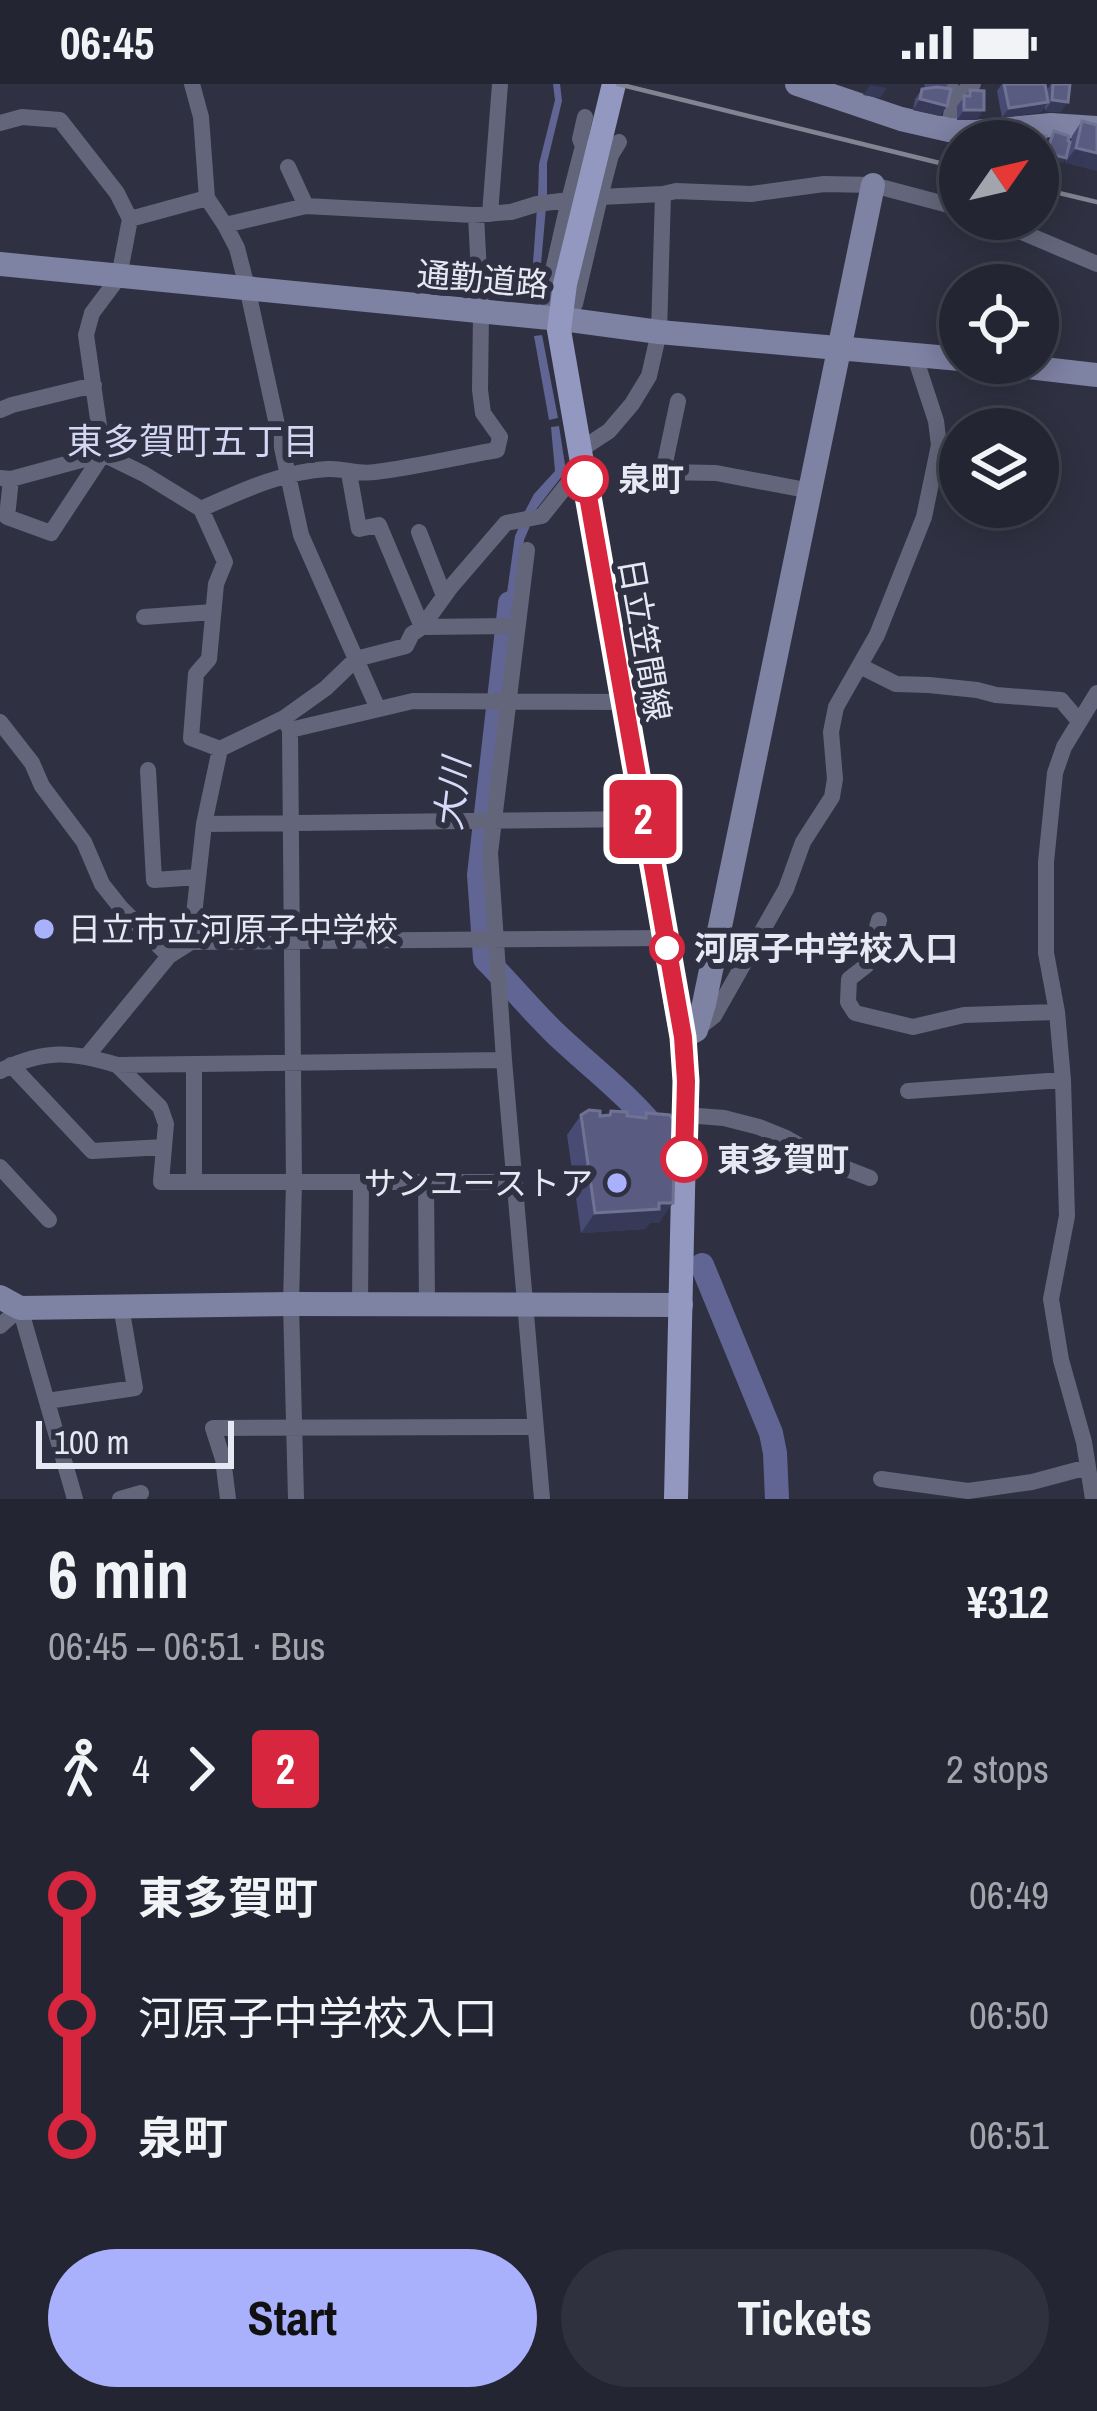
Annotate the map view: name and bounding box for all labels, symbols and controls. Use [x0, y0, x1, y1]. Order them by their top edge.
text: 06:45 [60, 12, 154, 73]
north arrow [939, 120, 1059, 240]
map controls [939, 120, 1059, 528]
street label: 通勤道路 [415, 251, 551, 307]
button: locate [939, 264, 1059, 384]
button: layers [939, 408, 1059, 528]
district label: 東多賀町五丁目 [67, 417, 319, 465]
marker: 泉町 [563, 457, 607, 501]
place label: 泉町 [618, 457, 684, 501]
street label: 日立笠間線 [609, 555, 681, 725]
water label: 大川 [424, 751, 481, 833]
line badge: 2 [604, 780, 682, 858]
text: 2 [633, 791, 653, 847]
place label: 日立市立河原子中学校 [68, 907, 398, 951]
marker: 日立市立河原子中学校 [31, 916, 57, 942]
place label: 河原子中学校入口 [694, 926, 958, 970]
marker: 河原子中学校入口 [651, 932, 683, 964]
marker: 東多賀町 [662, 1137, 706, 1181]
place label: 東多賀町 [717, 1137, 849, 1181]
place label: サンユーストア [364, 1161, 593, 1205]
marker: サンユーストア [604, 1170, 630, 1196]
scale bar [36, 1415, 234, 1468]
text: 100 m [54, 1420, 129, 1464]
text: 6 min [48, 1530, 189, 1619]
text: ¥312 [967, 1571, 1049, 1632]
text: 06:45 – 06:51 · Bus [48, 1620, 325, 1672]
icon: walk [48, 1736, 114, 1802]
icon: forward [168, 1736, 234, 1802]
text: 2 [276, 1741, 295, 1797]
text: 4 [132, 1743, 150, 1795]
text: 2 stops [946, 1743, 1049, 1795]
text: 東多賀町 [138, 1867, 318, 1928]
text: 06:49 [969, 1869, 1049, 1921]
text: 河原子中学校入口 [138, 1987, 498, 2048]
text: 06:50 [969, 1989, 1049, 2041]
text: 泉町 [138, 2107, 228, 2168]
text: 06:51 [969, 2109, 1049, 2161]
button: Start [48, 2249, 537, 2387]
button: Tickets [561, 2249, 1049, 2387]

